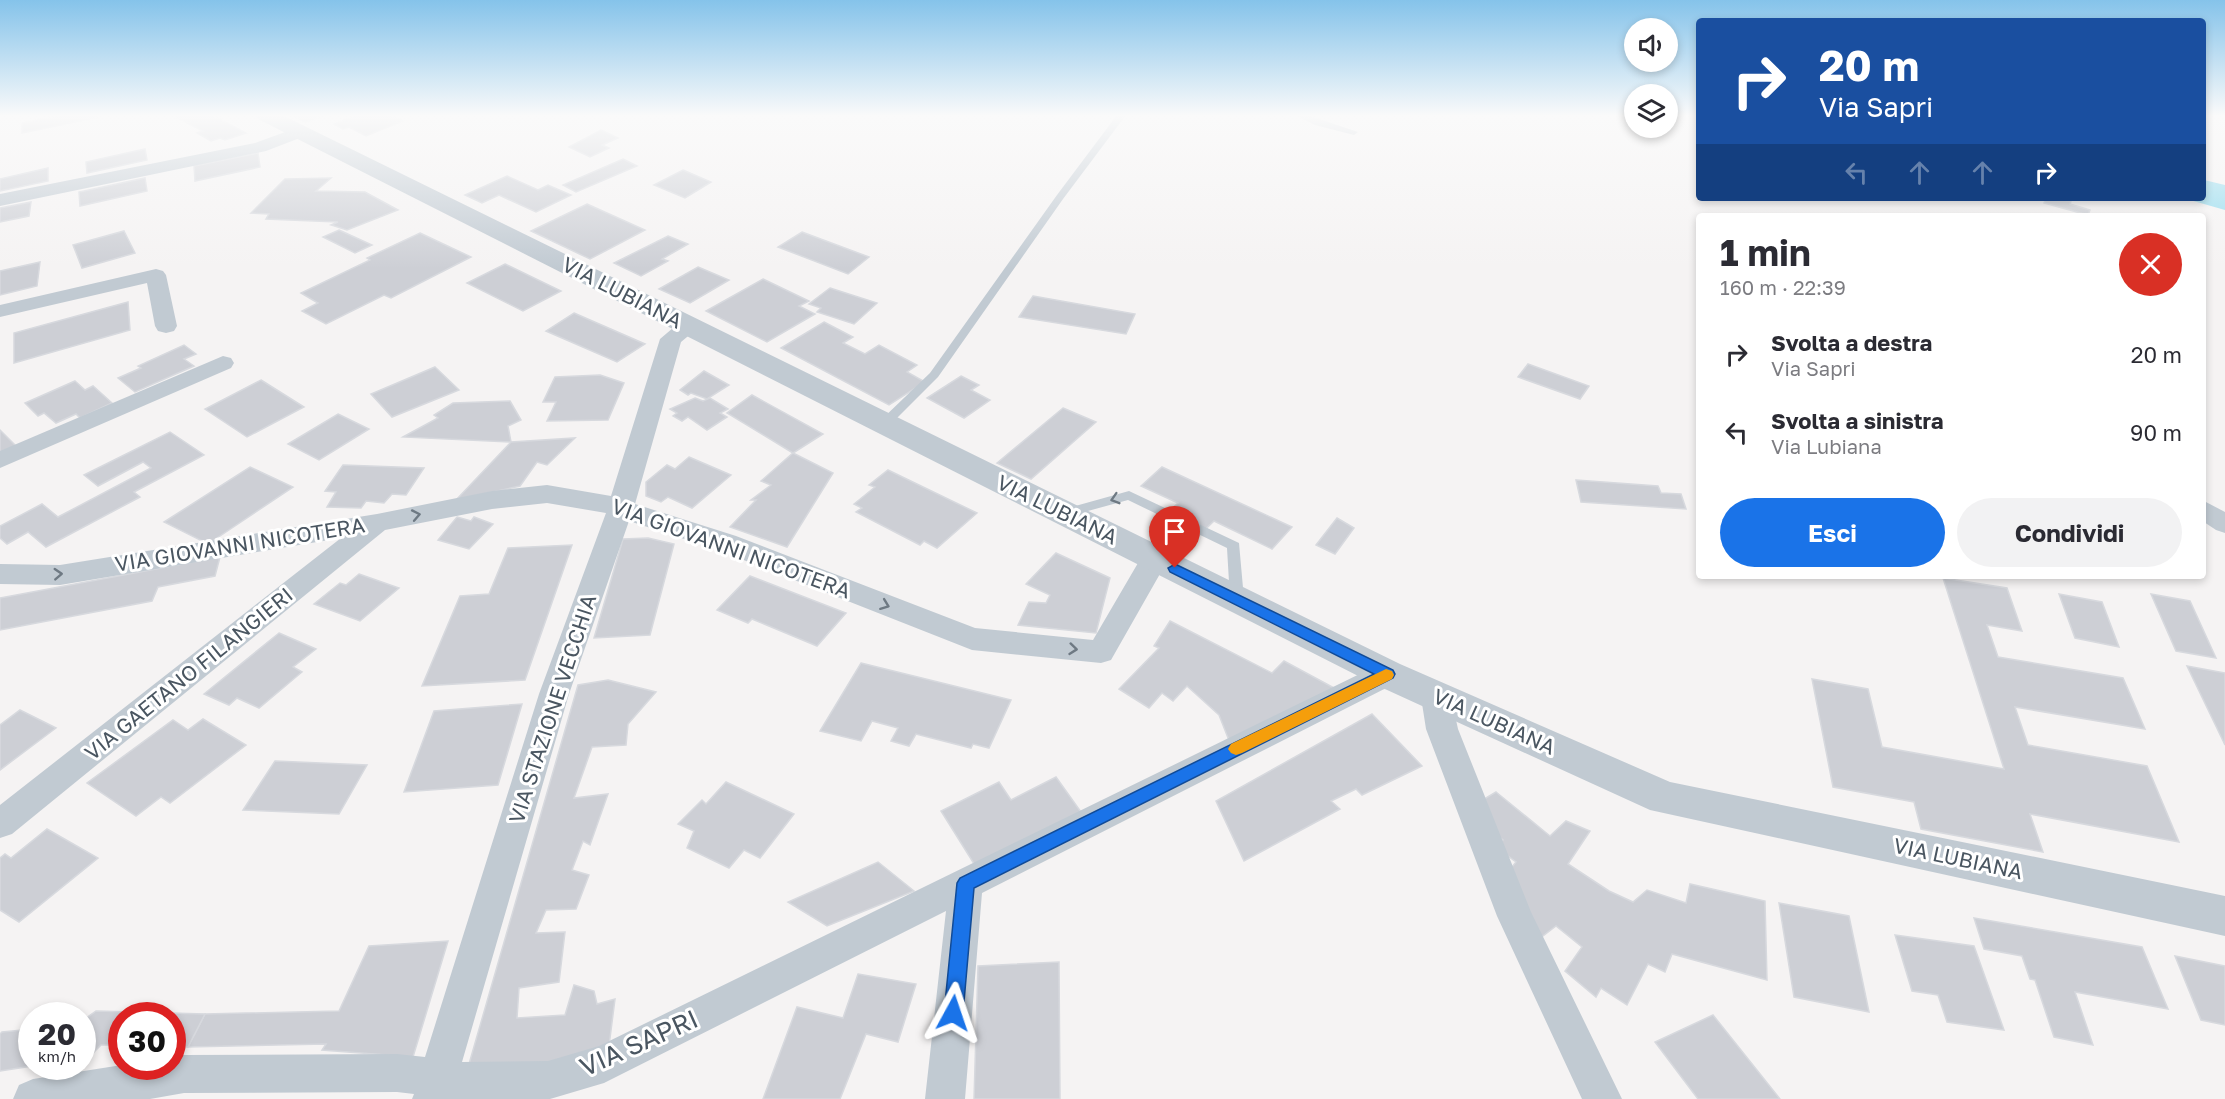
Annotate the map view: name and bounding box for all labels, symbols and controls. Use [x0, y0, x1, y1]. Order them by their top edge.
map controls [1624, 18, 1678, 138]
button: sound [1624, 18, 1678, 72]
text: 20 m [1819, 40, 1919, 90]
icon: right [1720, 42, 1798, 120]
button: layers [1624, 84, 1678, 138]
text: Via Sapri [1819, 91, 1933, 123]
icon: left [1840, 156, 1873, 189]
icon: ahead [1903, 156, 1936, 189]
icon: ahead [1966, 156, 1999, 189]
icon: right [2029, 156, 2062, 189]
text: 1 min [1720, 231, 1811, 274]
button: close [2119, 233, 2182, 296]
street label: VIA LUBIANA [558, 251, 687, 334]
text: 160 m · 22:39 [1720, 275, 1846, 299]
text: Svolta a destra [1771, 329, 1932, 356]
icon: right [1720, 338, 1753, 371]
text: 20 m [2131, 341, 2182, 368]
text: Via Sapri [1771, 356, 1856, 380]
text: Svolta a sinistra [1771, 407, 1943, 434]
icon: left [1720, 416, 1753, 449]
text: 90 m [2130, 419, 2182, 446]
text: Via Lubiana [1771, 434, 1882, 458]
street label: VIA LUBIANA [993, 469, 1122, 550]
one-way arrow [1110, 492, 1120, 504]
street label: VIA GIOVANNI NICOTERA [608, 493, 854, 603]
button: Esci [1720, 498, 1945, 567]
button: Condividi [1957, 498, 2182, 567]
pin [1149, 506, 1200, 568]
one-way arrow [411, 509, 421, 522]
street label: VIA GIOVANNI NICOTERA [113, 511, 367, 577]
icon: arrive [1158, 515, 1191, 548]
one-way arrow [54, 568, 63, 581]
street label: VIA GAETANO FILANGIERI [79, 581, 298, 765]
street label: VIA STAZIONE VECCHIA [503, 591, 601, 827]
one-way arrow [879, 598, 890, 610]
one-way arrow [1068, 642, 1077, 655]
street label: VIA LUBIANA [1429, 682, 1560, 760]
street label: VIA LUBIANA [1891, 832, 2025, 884]
position arrow [921, 981, 985, 1045]
speed limit sign: 30 [108, 1002, 186, 1080]
street label: VIA SAPRI [575, 1003, 703, 1082]
text: 20 [38, 1016, 76, 1052]
text: km/h [38, 1047, 76, 1065]

